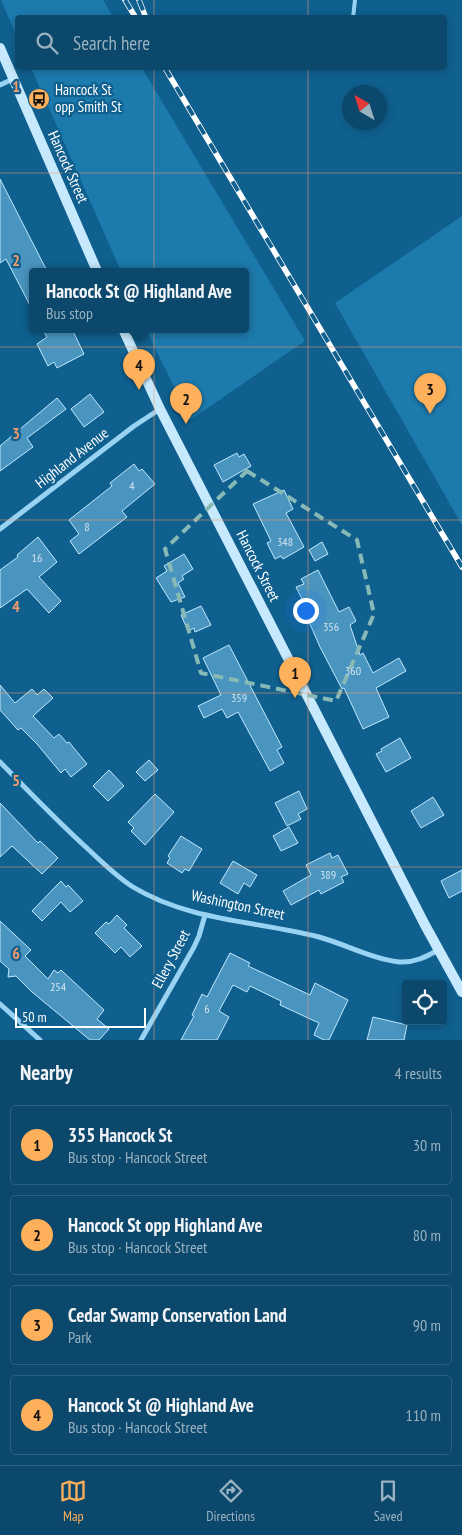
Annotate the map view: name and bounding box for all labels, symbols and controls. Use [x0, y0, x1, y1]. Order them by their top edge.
search box [15, 15, 447, 70]
icon: search [33, 29, 61, 57]
text: Search here [73, 31, 150, 55]
text: 1 [12, 76, 20, 96]
place label: Hancock St opp Smith St [55, 80, 122, 116]
north arrow [342, 85, 387, 130]
bus stop icon: Hancock St opp Smith St [27, 87, 51, 111]
street label: Hancock Street [44, 128, 93, 206]
text: 2 [12, 250, 20, 270]
popup [29, 268, 249, 333]
text: Hancock St @ Highland Ave [46, 279, 232, 303]
text: Bus stop [46, 303, 93, 323]
pin: 4 [123, 349, 155, 390]
pin: 3 [414, 373, 446, 414]
pin: 2 [170, 383, 202, 424]
text: 3 [12, 423, 20, 443]
street label: Highland Avenue [31, 423, 112, 492]
house number: 4 [129, 478, 135, 493]
house number: 8 [84, 519, 90, 534]
street label: Hancock Street [232, 527, 284, 604]
house number: 348 [277, 534, 293, 549]
house number: 16 [32, 550, 42, 565]
text: 4 [12, 596, 20, 616]
your location [293, 598, 319, 624]
house number: 356 [323, 619, 339, 634]
pin: 1 [279, 657, 311, 698]
house number: 360 [345, 663, 361, 678]
house number: 359 [231, 690, 247, 705]
text: 5 [12, 770, 20, 790]
house number: 389 [320, 867, 336, 882]
street label: Washington Street [190, 885, 286, 924]
street label: Ellery Street [147, 926, 194, 991]
text: 6 [12, 943, 20, 963]
house number: 254 [50, 979, 67, 994]
map controls [402, 980, 447, 1025]
button: locate [402, 980, 447, 1025]
house number: 6 [204, 1001, 210, 1016]
scale bar [15, 1005, 146, 1028]
text: 50 m [22, 1008, 47, 1026]
text: Nearby [20, 1059, 73, 1086]
text: 4 results [395, 1063, 442, 1083]
text: 355 Hancock St [68, 1123, 172, 1147]
text: 1 [33, 1135, 41, 1155]
text: 30 m [413, 1135, 441, 1155]
text: Bus stop · Hancock Street [68, 1147, 207, 1167]
text: Hancock St opp Highland Ave [68, 1213, 263, 1237]
text: 2 [33, 1225, 41, 1245]
text: 80 m [413, 1225, 441, 1245]
text: Bus stop · Hancock Street [68, 1237, 207, 1257]
text: Cedar Swamp Conservation Land [68, 1303, 287, 1327]
text: 3 [33, 1315, 41, 1335]
text: 90 m [413, 1315, 441, 1335]
text: Park [68, 1327, 92, 1347]
text: Hancock St @ Highland Ave [68, 1393, 254, 1417]
text: 4 [33, 1405, 41, 1425]
text: 110 m [406, 1405, 441, 1425]
text: Bus stop · Hancock Street [68, 1417, 207, 1437]
tab: Map [59, 1477, 87, 1525]
tab: Directions [206, 1477, 255, 1525]
tab: Saved [374, 1477, 403, 1525]

